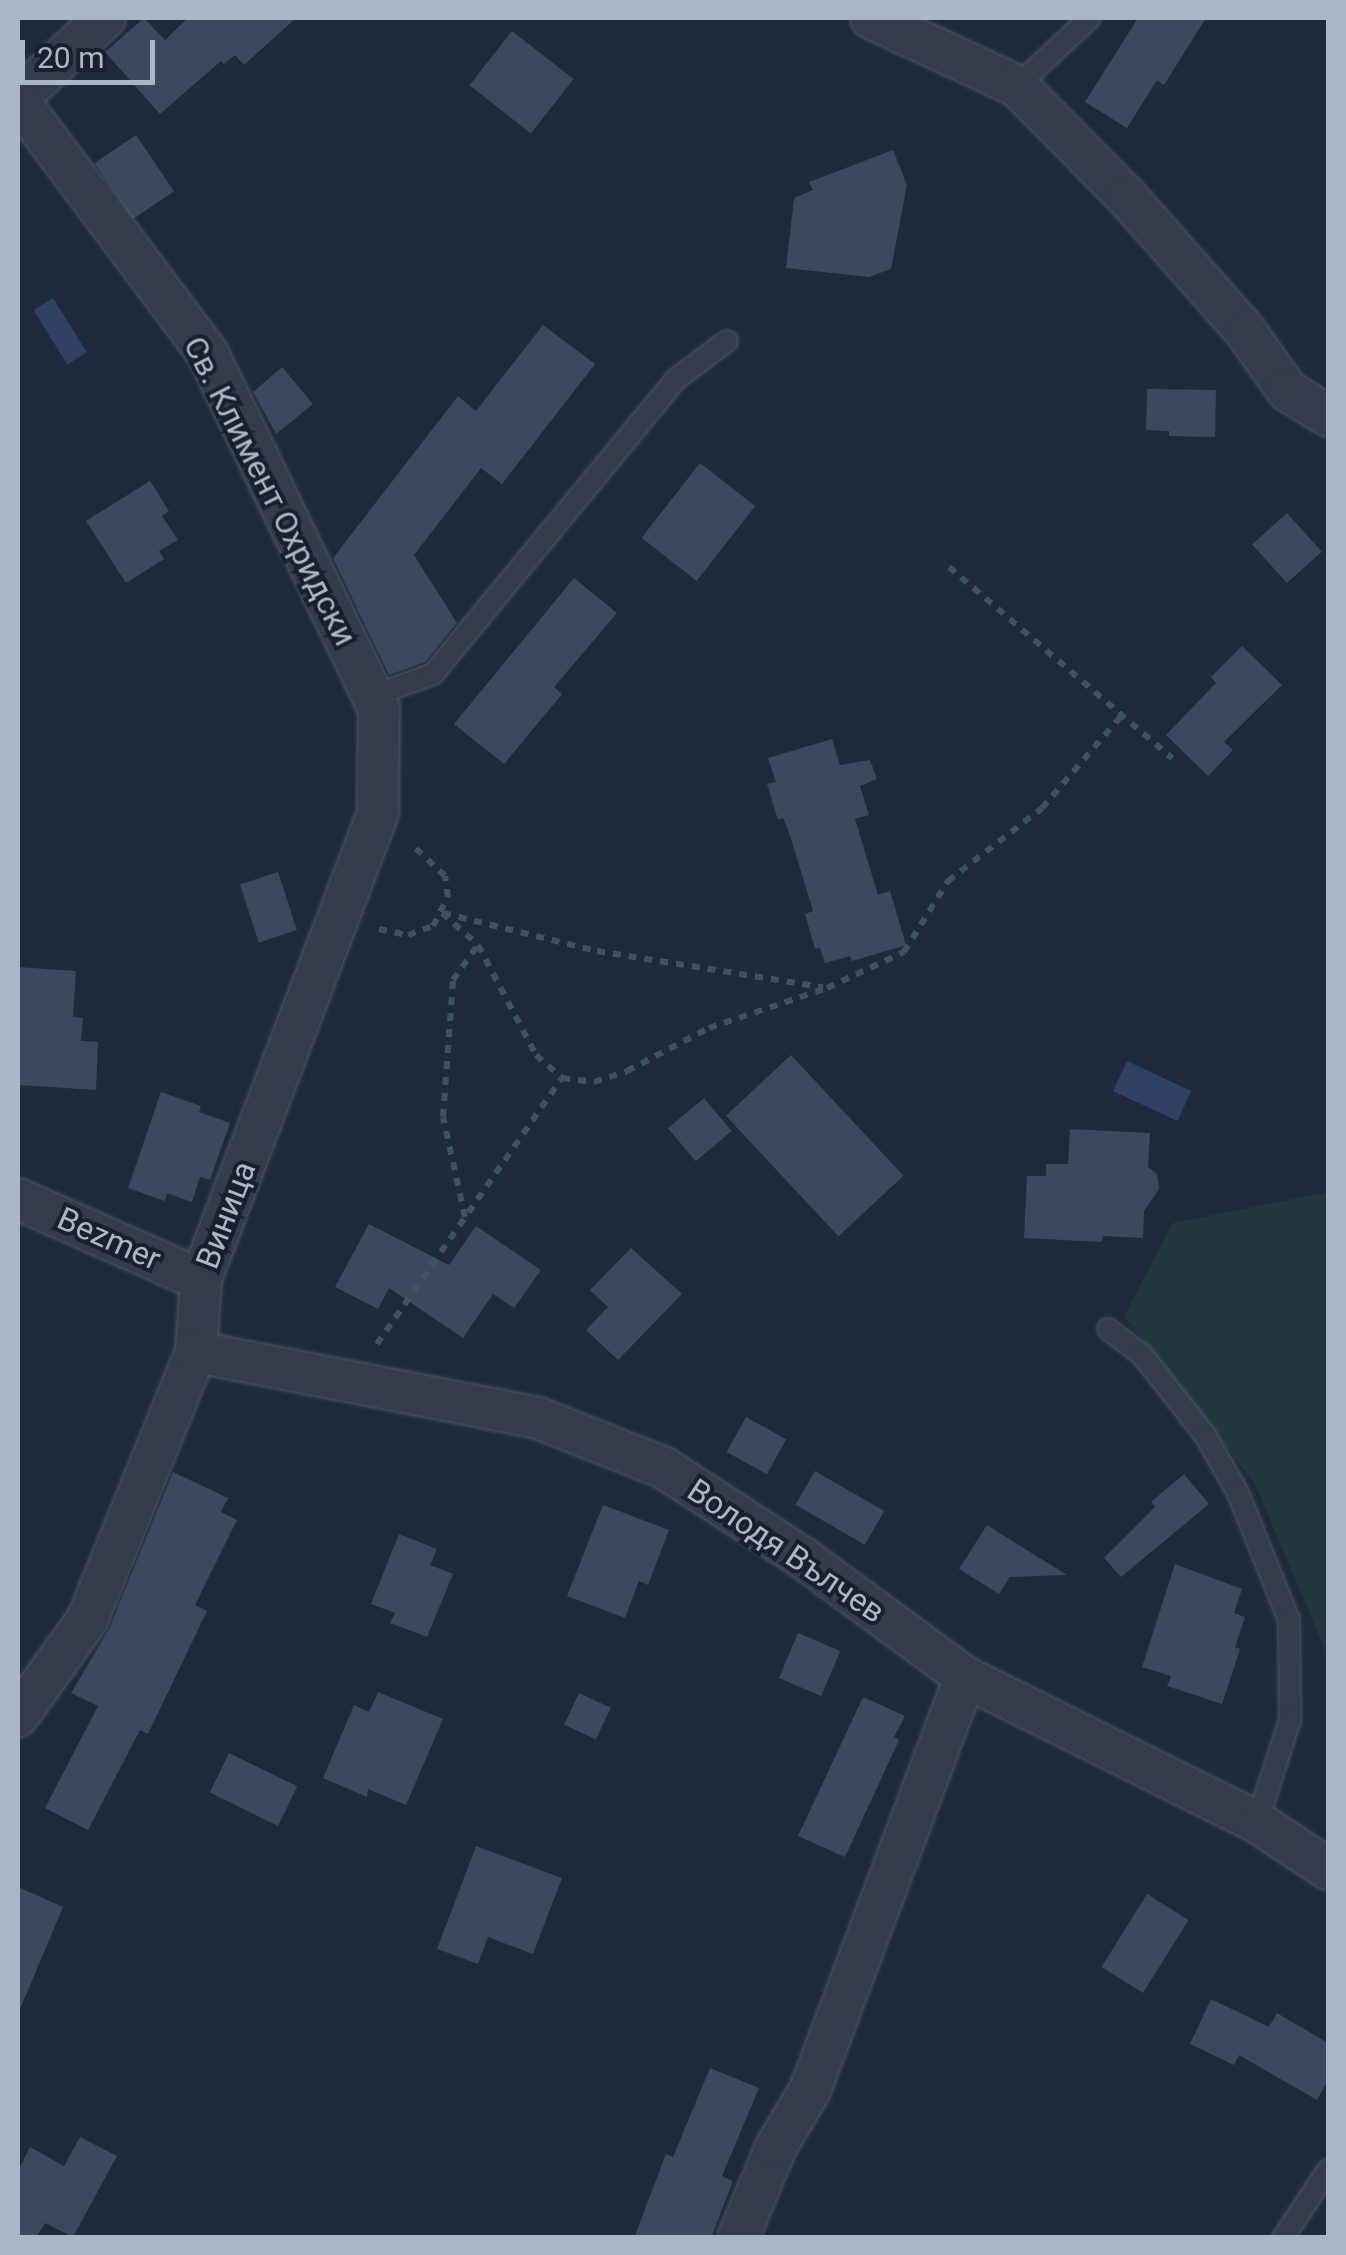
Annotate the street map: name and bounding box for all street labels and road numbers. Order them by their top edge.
street label: Св. Климент Охридски [175,330,365,652]
street label: Виница [188,1156,264,1274]
street label: Bezmer [52,1199,166,1279]
street label: Володя Вълчев [680,1471,892,1631]

